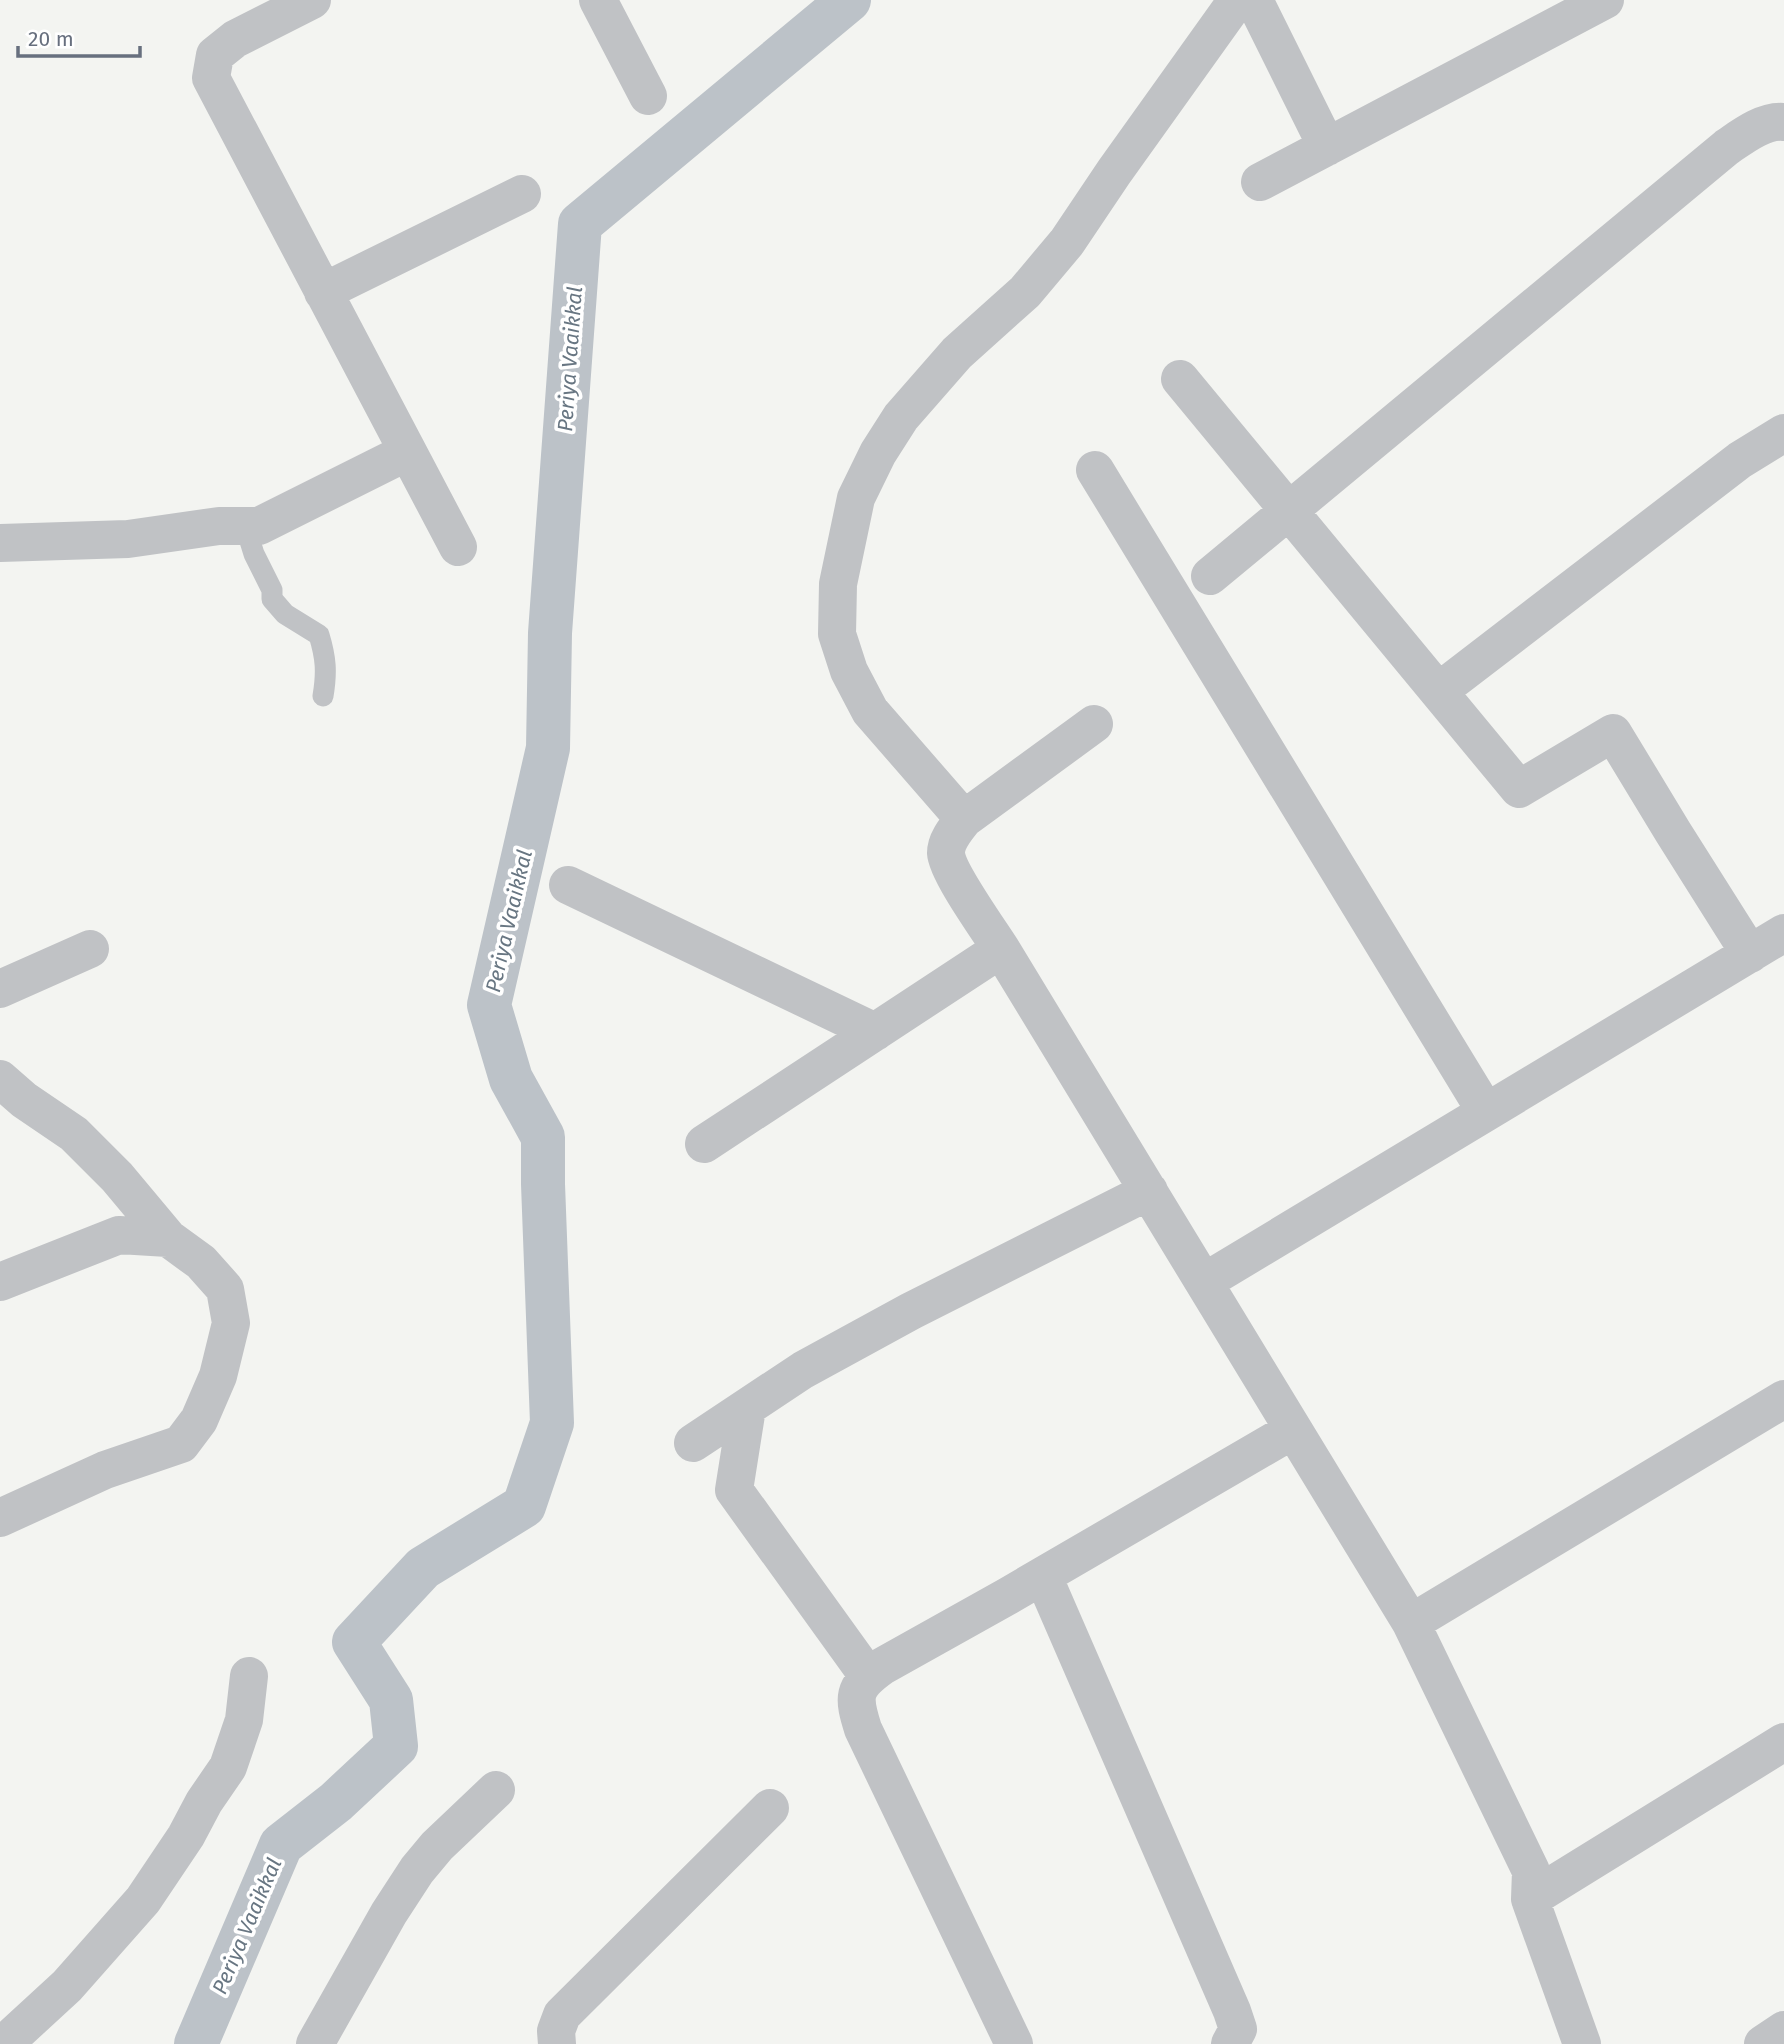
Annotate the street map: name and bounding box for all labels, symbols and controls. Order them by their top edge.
scale bar [18,14,140,58]
text: 20 m [28,26,74,52]
water label: Periya Vaaikkal [552,286,588,432]
water label: Periya Vaaikkal [480,847,538,995]
water label: Periya Vaaikkal [207,1854,287,1998]

